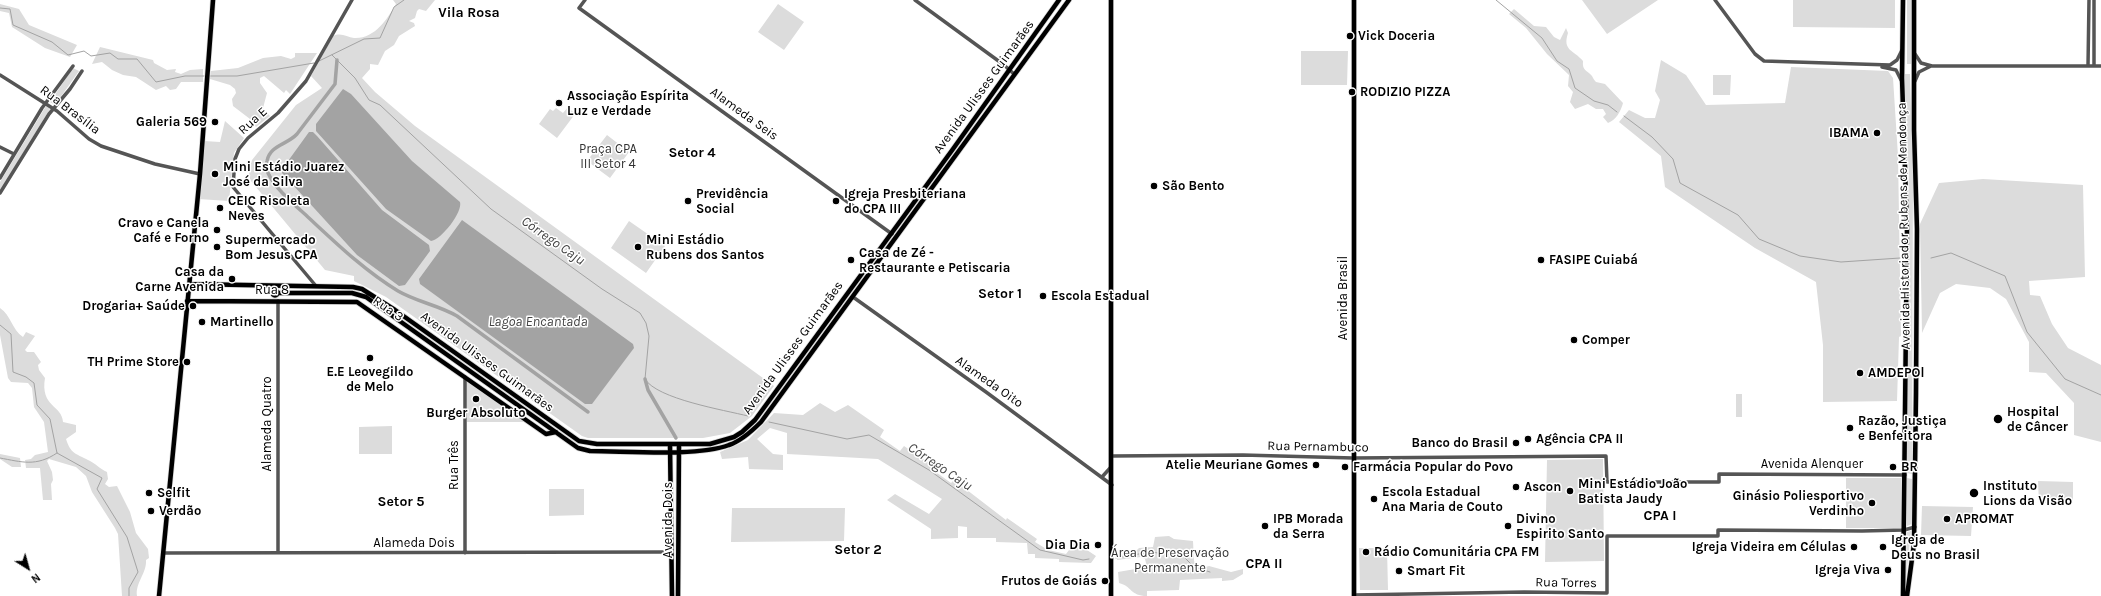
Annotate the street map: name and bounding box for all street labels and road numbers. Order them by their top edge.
street label: Avenida Ulisses Guimarães [930,17,1038,157]
street label: Rua Brasília [37,82,103,138]
street label: Alameda Seis [707,84,781,144]
street label: Avenida Historiador Rubens de Mendonça [1894,102,1914,350]
street label: Rua E [235,104,271,138]
street label: Avenida Brasil [1335,256,1351,340]
street label: Avenida Ulisses Guimarães [739,278,847,418]
street label: Rua 8 [255,282,289,298]
street label: Rua 3 [370,293,406,325]
street label: Avenida Ulisses Guimarães [417,308,557,416]
street label: Alameda Oito [952,353,1026,411]
street label: Alameda Quatro [259,376,275,472]
street label: Rua Pernambuco [1267,438,1369,456]
street label: Rua Três [446,440,462,490]
street label: Avenida Alenquer [1761,456,1863,472]
street label: Avenida Dois [660,482,676,558]
street label: Alameda Dois [373,535,455,551]
street label: Rua Torres [1535,575,1597,591]

